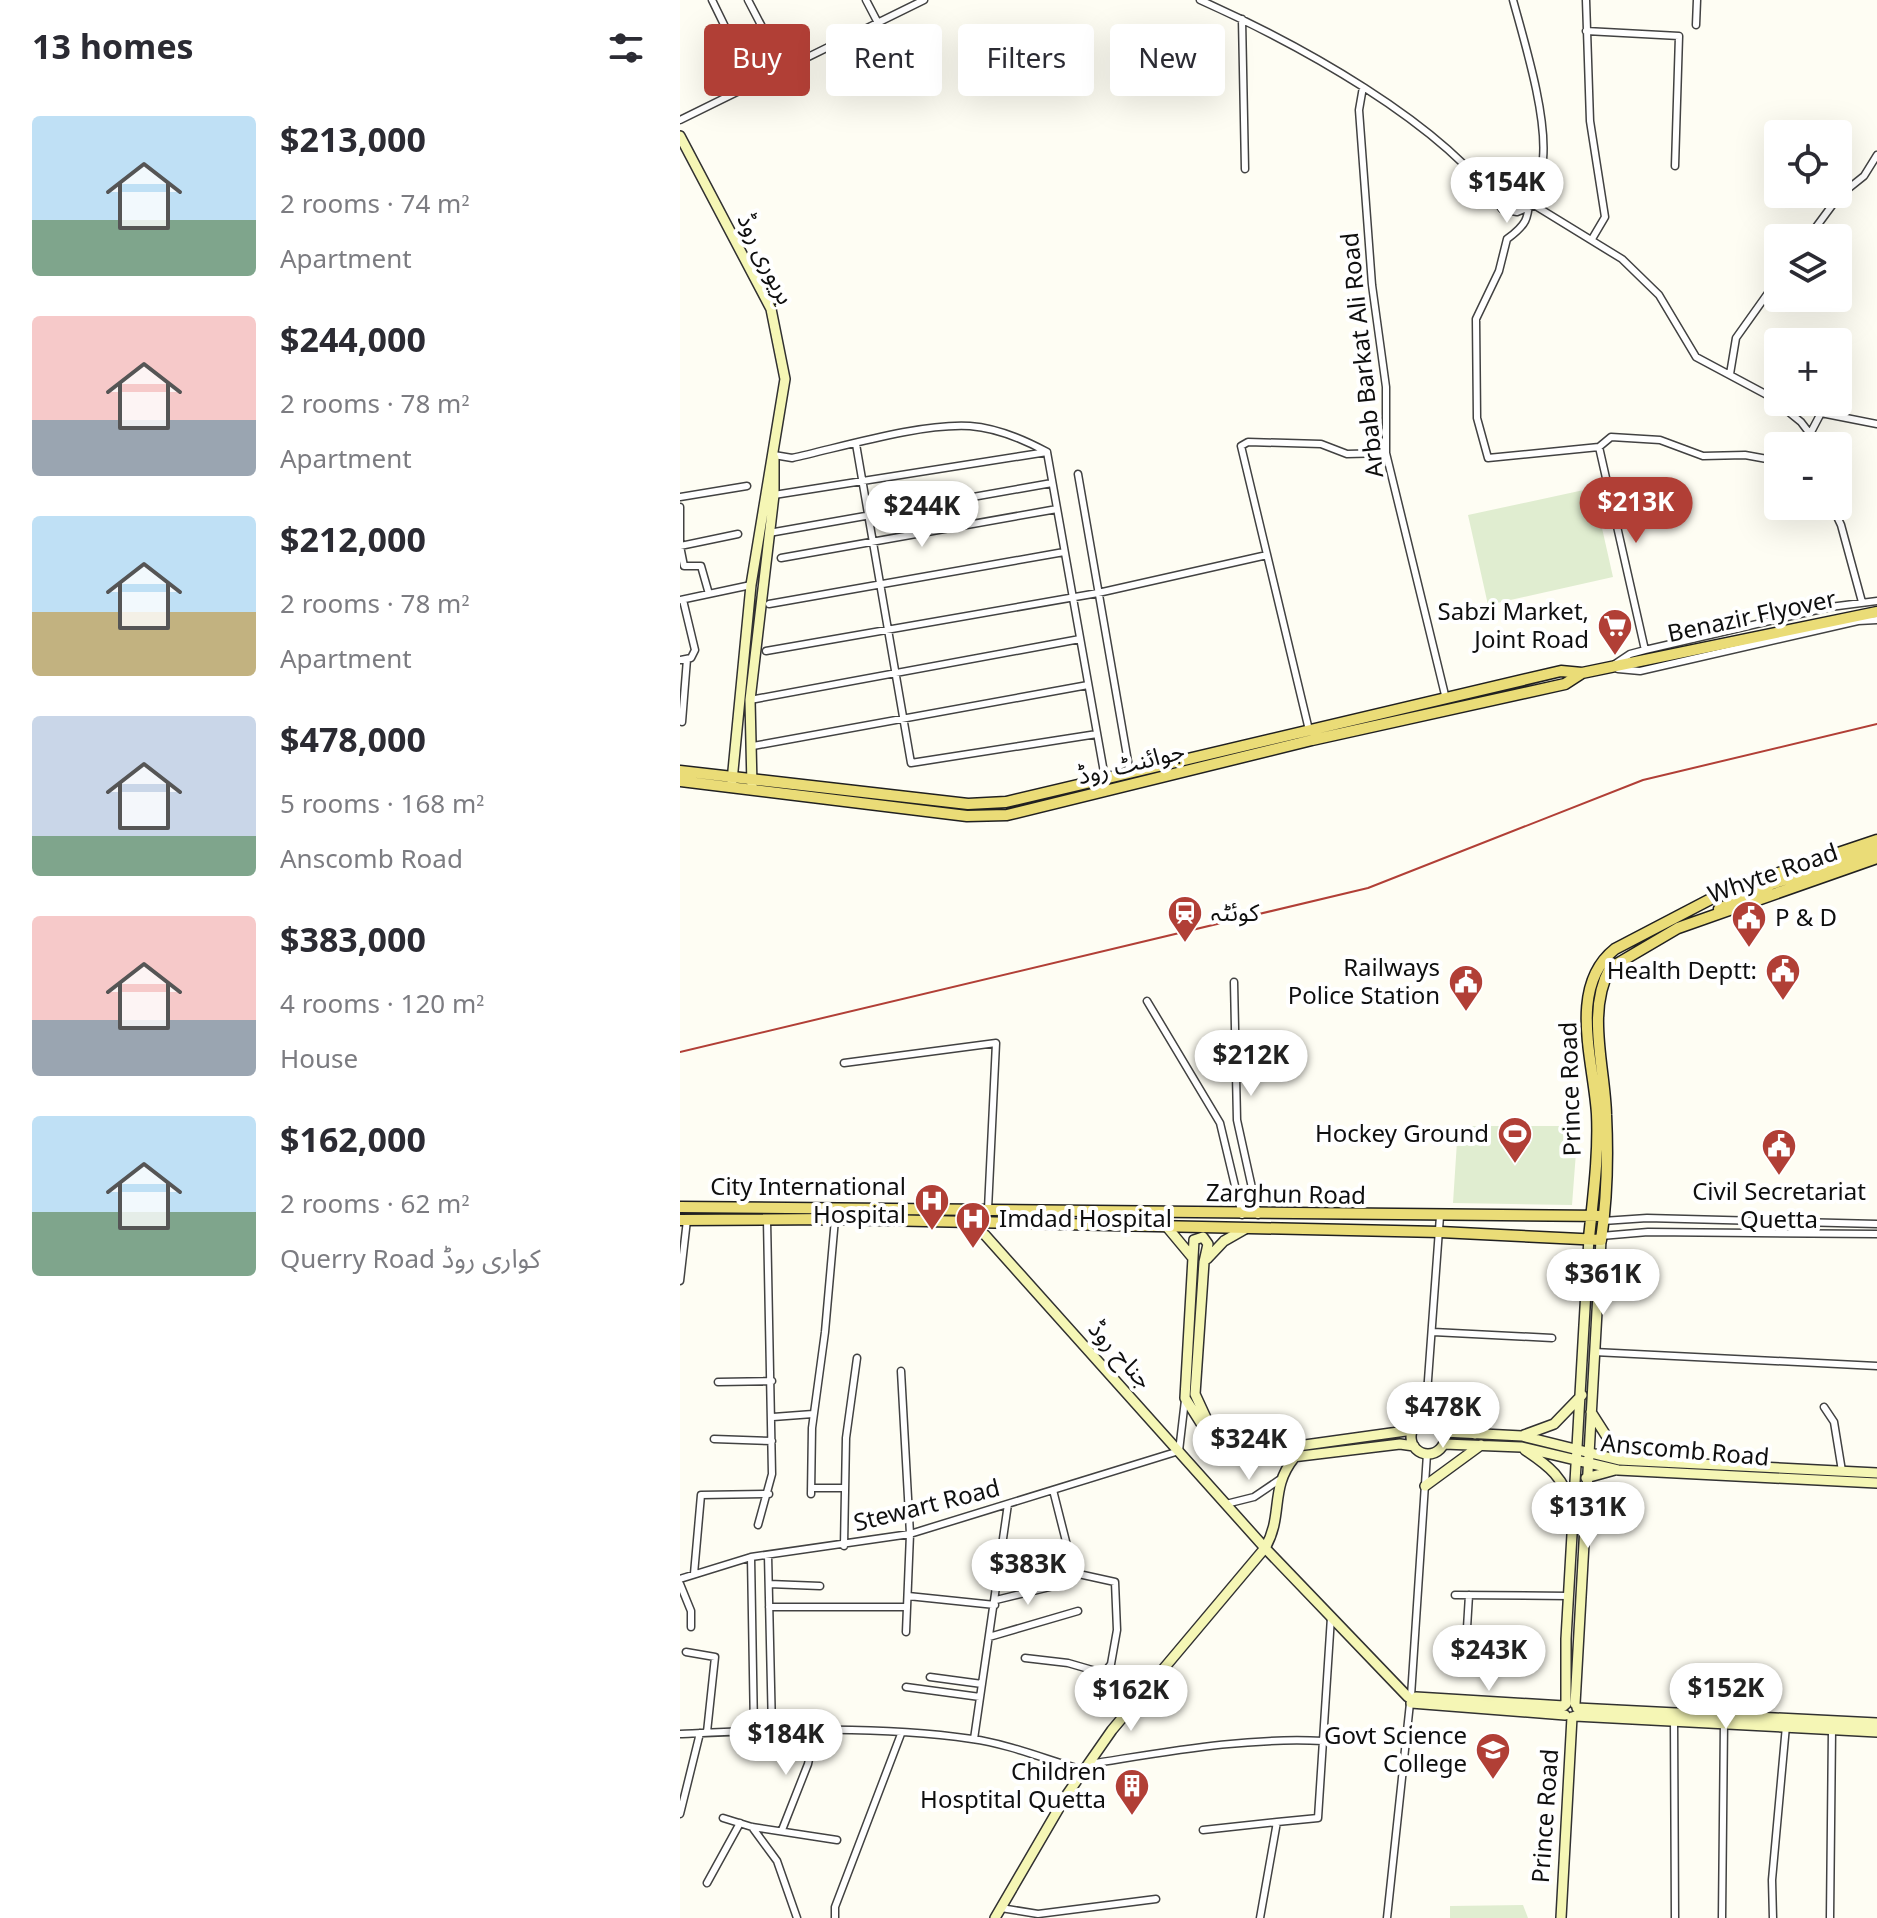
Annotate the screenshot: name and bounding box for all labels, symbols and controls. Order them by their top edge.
text: 13 homes [32,12,194,84]
chip: Buy [704,24,810,96]
chip: Rent [826,24,942,96]
chip: Filters [958,24,1094,96]
chip: New [1110,24,1225,96]
icon: filters [604,26,648,70]
text: $213,000 [280,105,426,177]
map controls [1764,120,1852,520]
button: locate [1764,120,1852,208]
icon: home [96,148,192,244]
text: $154K [1469,155,1545,210]
pin: $154K [1451,157,1563,225]
text: 2 rooms · 74 m² [280,177,469,232]
street label: بریوری روڈ [721,204,809,314]
button: layers [1764,224,1852,312]
street label: Arbab Barkat Ali Road [1325,230,1401,480]
text: Apartment [280,232,412,287]
text: $244,000 [280,305,426,377]
button: + [1764,328,1852,416]
icon: home [96,348,192,444]
text: 2 rooms · 78 m² [280,377,469,432]
text: Apartment [280,432,412,487]
button: − [1764,432,1852,520]
text: $213K [1598,475,1674,530]
pin: $213K [1580,477,1692,545]
text: $244K [884,479,960,534]
pin: $244K [866,481,978,549]
text: $212,000 [280,505,426,577]
icon: home [96,548,192,644]
street label: Benazir Flyover [1663,574,1841,660]
text: 2 rooms · 78 m² [280,577,469,632]
place label: Sabzi Market, Joint Road [1438,587,1589,666]
supermarket icon: Sabzi Market, Joint Road [1596,607,1634,657]
text: Apartment [280,632,412,687]
text: $478,000 [280,705,426,777]
street label: جوائنٹ روڈ [1072,726,1190,802]
icon: home [96,748,192,844]
text: 5 rooms · 168 m² [280,777,484,832]
street label: Whyte Road [1701,828,1845,920]
text: Anscomb Road [280,832,463,887]
place label: کوئٹہ [1211,888,1260,939]
place label: P & D [1775,893,1837,944]
station icon: کوئٹہ [1166,894,1204,944]
public building icon: P & D [1730,899,1768,949]
text: $383,000 [280,905,426,977]
place label: Railways Police Station [1288,943,1440,1022]
place label: Health Deptt: [1607,946,1757,997]
icon: home [96,948,192,1044]
public building icon: Health Deptt: [1764,952,1802,1002]
public building icon: Railways Police Station [1447,963,1485,1013]
text: 4 rooms · 120 m² [280,977,484,1032]
street label: Prince Road [1543,1021,1599,1157]
text: $212K [1213,1028,1289,1083]
pin: $212K [1195,1030,1307,1098]
text: House [280,1032,358,1087]
text: $162,000 [280,1105,426,1177]
place label: Hockey Ground [1315,1109,1489,1160]
sports icon: Hockey Ground [1496,1115,1534,1165]
public building icon: Civil Secretariat Quetta [1760,1127,1798,1177]
icon: home [96,1148,192,1244]
place label: City International Hospital [710,1162,906,1241]
place label: Civil Secretariat Quetta [1692,1167,1866,1246]
street label: Zarghun Road [1206,1168,1366,1222]
text: 2 rooms · 62 m² [280,1177,469,1232]
hospital icon: City International Hospital [913,1182,951,1232]
place label: Imdad Hospital [999,1194,1172,1245]
hospital icon: Imdad Hospital [954,1200,992,1250]
text: Querry Road کواری روڈ [280,1232,541,1287]
text: $361K [1565,1247,1641,1302]
pin: $361K [1547,1249,1659,1317]
street label: جناح روڈ [1074,1307,1166,1403]
text: $478K [1405,1380,1481,1435]
pin: $478K [1387,1382,1499,1450]
text: $324K [1211,1412,1287,1467]
pin: $324K [1193,1414,1305,1482]
street label: Anscomb Road [1599,1418,1771,1484]
street label: Stewart Road [848,1463,1006,1549]
text: $131K [1550,1480,1626,1535]
pin: $131K [1532,1482,1644,1550]
text: $383K [990,1537,1066,1592]
pin: $383K [972,1539,1084,1607]
text: $243K [1451,1623,1527,1678]
pin: $243K [1433,1625,1545,1693]
text: $152K [1688,1661,1764,1716]
text: $162K [1093,1663,1169,1718]
pin: $152K [1670,1663,1782,1731]
pin: $162K [1075,1665,1187,1733]
text: $184K [748,1707,824,1762]
pin: $184K [730,1709,842,1777]
place label: Govt Science College [1324,1711,1467,1790]
school or university icon: Govt Science College [1474,1731,1512,1781]
place label: Children Hosptital Quetta [920,1747,1106,1826]
street label: Prince Road [1516,1747,1576,1885]
building icon: Children Hosptital Quetta [1113,1767,1151,1817]

